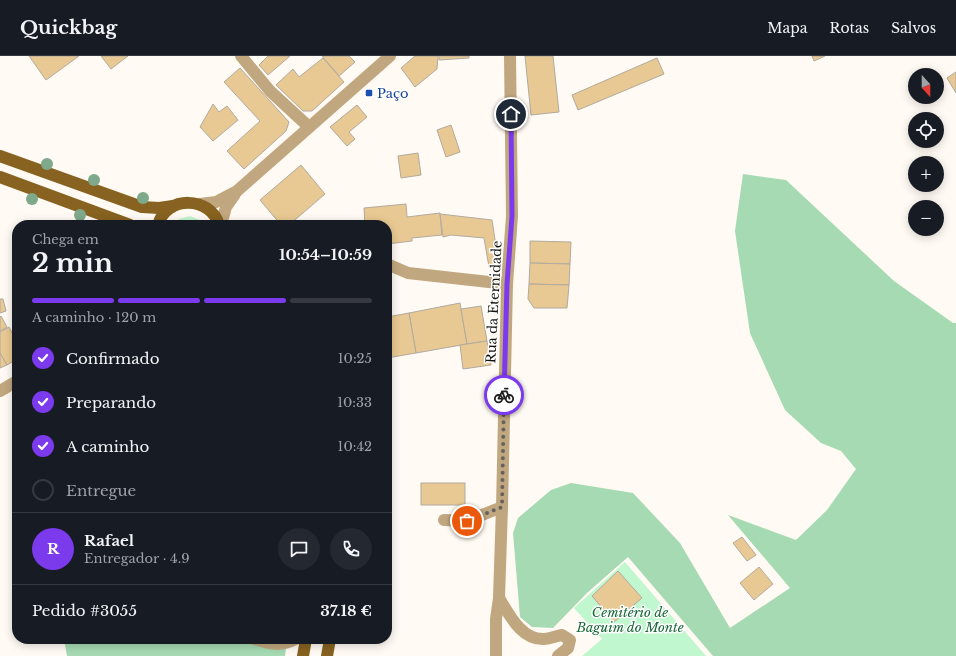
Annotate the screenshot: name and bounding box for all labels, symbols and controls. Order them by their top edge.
text: Quickbag [20,16,117,39]
text: Mapa [767,19,808,37]
text: Rotas [830,19,869,37]
text: Salvos [891,19,936,37]
north arrow [908,68,944,104]
map controls [908,68,944,236]
place label: Paço [377,85,408,102]
marker: Paço [364,88,374,98]
pin [494,97,528,131]
icon: home [500,103,522,125]
button: locate [908,112,944,148]
button: + [908,156,944,192]
button: − [908,200,944,236]
text: Chega em [32,231,99,248]
street label: Rua da Eternidade [482,240,506,364]
text: 10:54–10:59 [279,245,372,264]
text: 2 min [32,247,113,279]
text: A caminho · 120 m [32,309,156,326]
icon: check [32,347,54,369]
text: Confirmado [66,349,159,368]
text: 10:25 [338,350,372,367]
courier [484,375,524,415]
icon: bike [493,384,515,406]
icon: check [32,391,54,413]
text: Preparando [66,393,156,412]
text: 10:33 [337,394,372,411]
icon: check [32,435,54,457]
text: A caminho [66,437,149,456]
text: 10:42 [338,438,372,455]
text: Entregue [66,481,136,500]
pin [450,504,484,538]
icon: bag [456,510,478,532]
button: chat [278,528,320,570]
button: phone [330,528,372,570]
text: Rafael [84,531,134,550]
text: R [47,539,59,558]
text: Entregador · 4.9 [84,550,190,567]
text: Pedido #3055 [32,601,137,620]
text: 37.18 € [320,601,372,620]
park label: Cemitério de Baguim do Monte [575,604,684,636]

